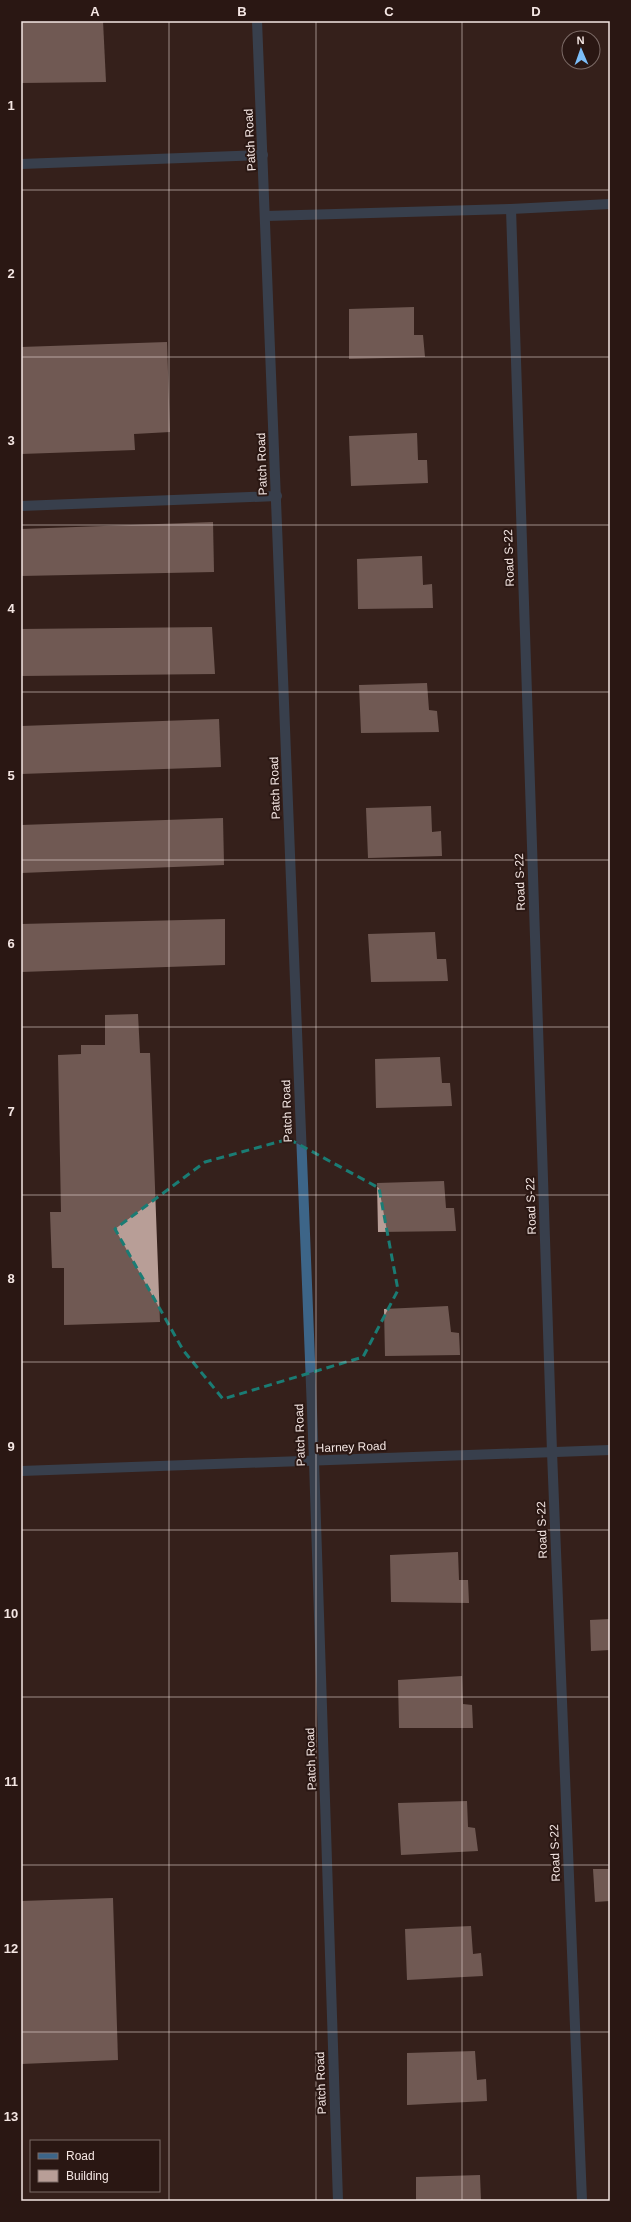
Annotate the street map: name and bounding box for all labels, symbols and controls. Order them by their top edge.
text: A [90,4,100,19]
text: B [237,4,247,19]
text: C [384,4,394,19]
text: D [531,4,541,19]
north arrow [561,30,601,70]
text: N [576,34,585,46]
text: 1 [7,98,15,113]
street label: Patch Road [241,108,259,172]
text: 2 [7,266,15,281]
street label: Patch Road [254,432,270,496]
text: 3 [7,433,15,448]
street label: Road S-22 [501,529,517,587]
text: 4 [7,601,15,616]
street label: Patch Road [267,756,283,820]
text: 5 [7,768,15,783]
street label: Road S-22 [512,853,528,911]
text: 6 [7,936,15,951]
street label: Patch Road [279,1079,295,1143]
text: 7 [7,1104,15,1119]
street label: Road S-22 [523,1177,539,1235]
text: 8 [7,1271,15,1286]
street label: Patch Road [292,1403,308,1467]
text: 9 [7,1439,15,1454]
street label: Harney Road [315,1439,387,1455]
street label: Road S-22 [534,1501,550,1559]
text: 10 [4,1606,18,1621]
street label: Patch Road [303,1727,319,1791]
text: 11 [4,1774,18,1789]
street label: Road S-22 [547,1824,563,1882]
text: 12 [4,1941,18,1956]
street label: Patch Road [313,2051,329,2115]
text: 13 [4,2109,18,2124]
legend [30,2140,160,2192]
text: Road [66,2149,95,2163]
text: Building [66,2169,109,2183]

